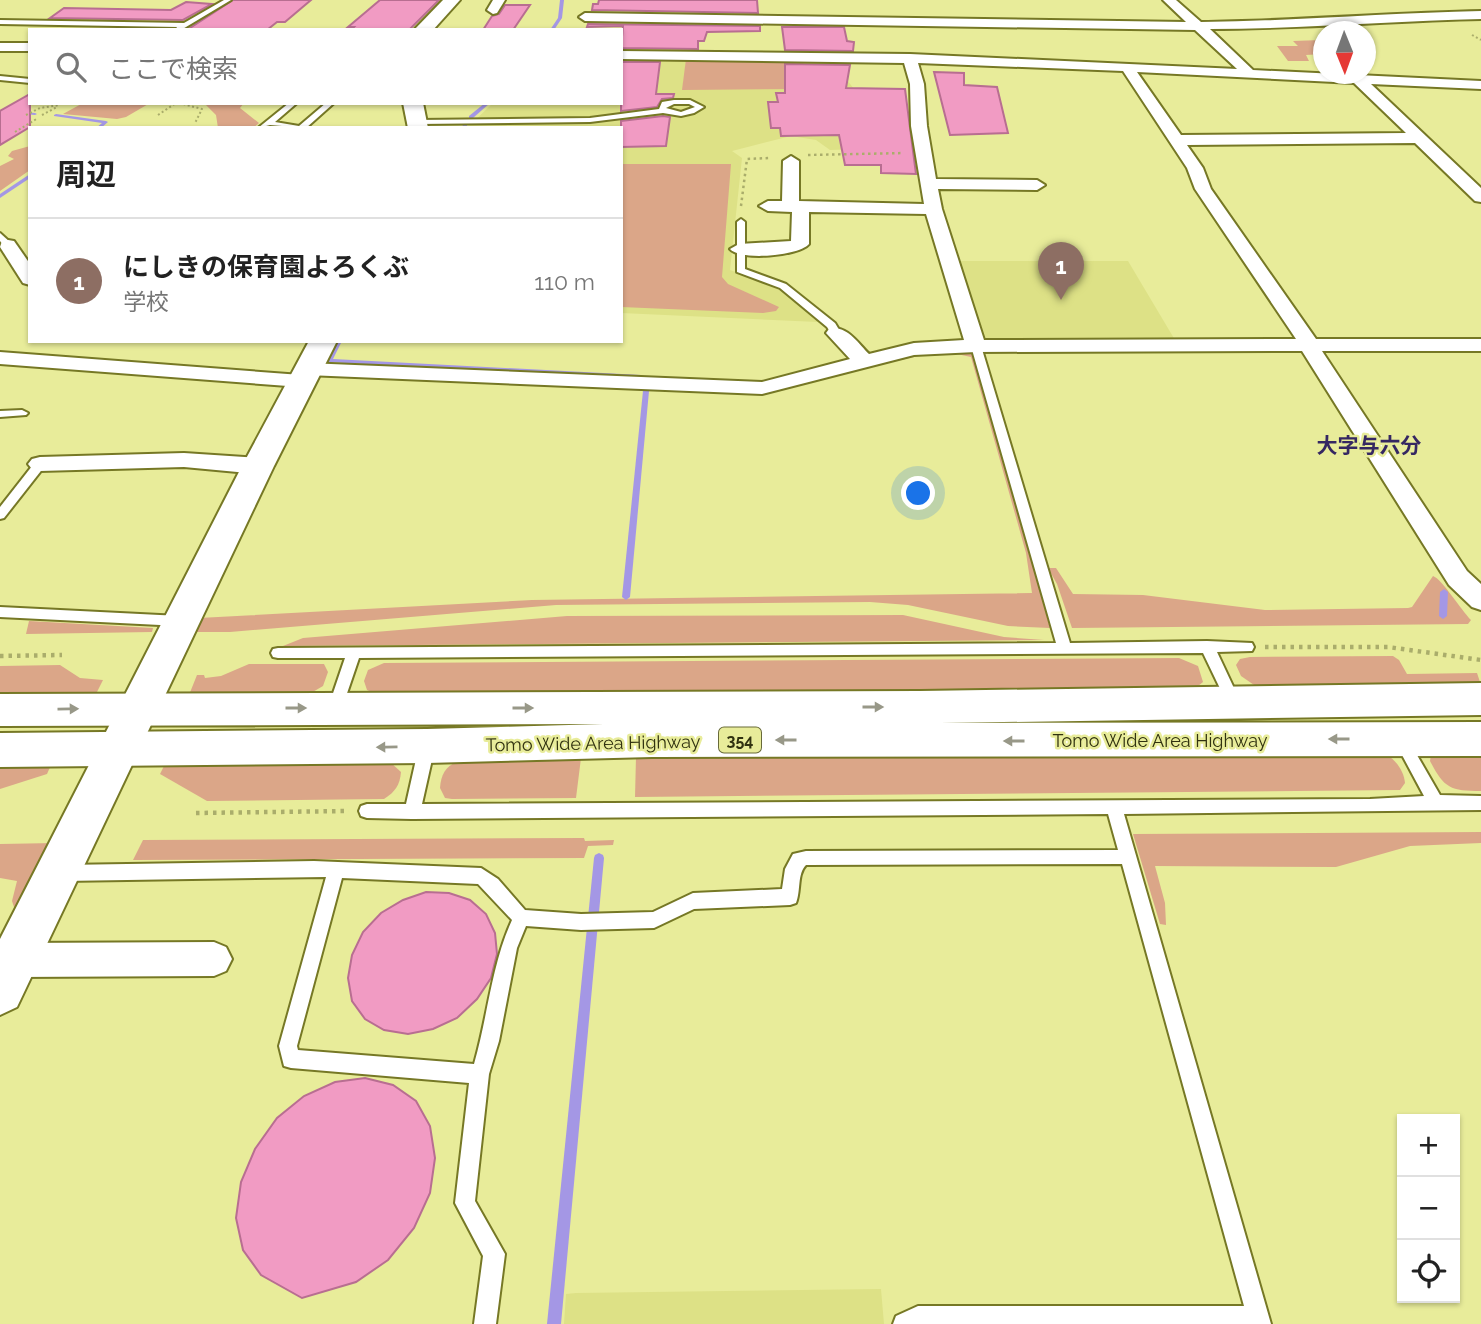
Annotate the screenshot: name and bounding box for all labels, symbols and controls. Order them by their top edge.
north arrow [1313,21,1376,84]
search box [28,28,623,105]
icon: search [52,48,90,86]
text: ここで検索 [108,54,238,84]
text: 周辺 [56,157,116,192]
pin: 1 [1038,242,1084,300]
text: にしきの保育園よろくぶ [123,252,409,282]
text: 1 [73,268,85,295]
text: 110 m [534,268,595,295]
text: 学校 [123,288,169,315]
district label: 大字与六分 [1317,433,1422,458]
your location [901,476,935,510]
one-way arrow [862,701,884,713]
one-way arrow [285,702,307,714]
one-way arrow [512,702,534,714]
one-way arrow [57,703,79,715]
road number: 354 [719,727,761,752]
street label: Tomo Wide Area Highway [1053,730,1268,751]
street label: Tomo Wide Area Highway [485,731,701,755]
one-way arrow [1328,733,1350,745]
one-way arrow [775,734,797,746]
one-way arrow [1003,735,1025,747]
one-way arrow [376,741,398,753]
map controls [1397,1114,1460,1303]
button: + [1397,1114,1460,1177]
button: − [1397,1177,1460,1240]
button: locate [1397,1240,1460,1303]

